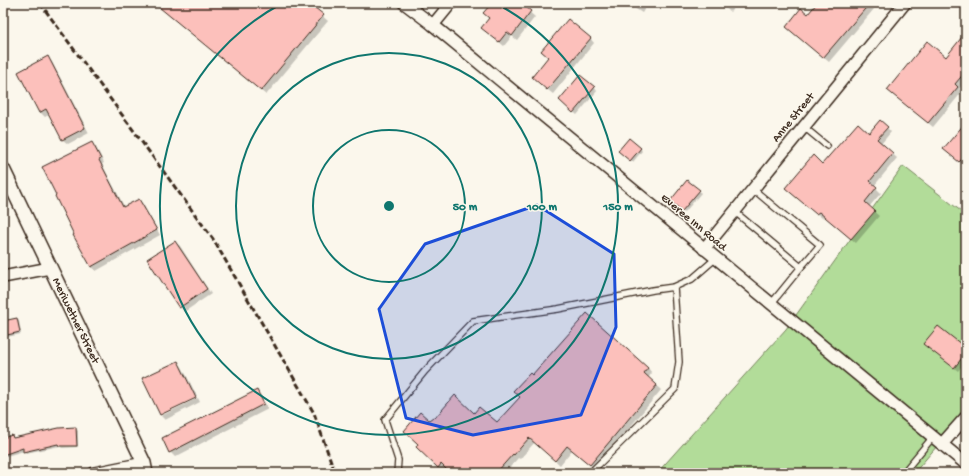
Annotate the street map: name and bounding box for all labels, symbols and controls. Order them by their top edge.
street label: Anne Street [770,90,819,146]
street label: Everee Inn Road [657,191,730,255]
centre of rings [382,199,396,213]
text: 50 m [453,201,478,215]
text: 100 m [526,201,557,215]
text: 150 m [602,201,633,215]
street label: Meriwether Street [48,276,102,367]

